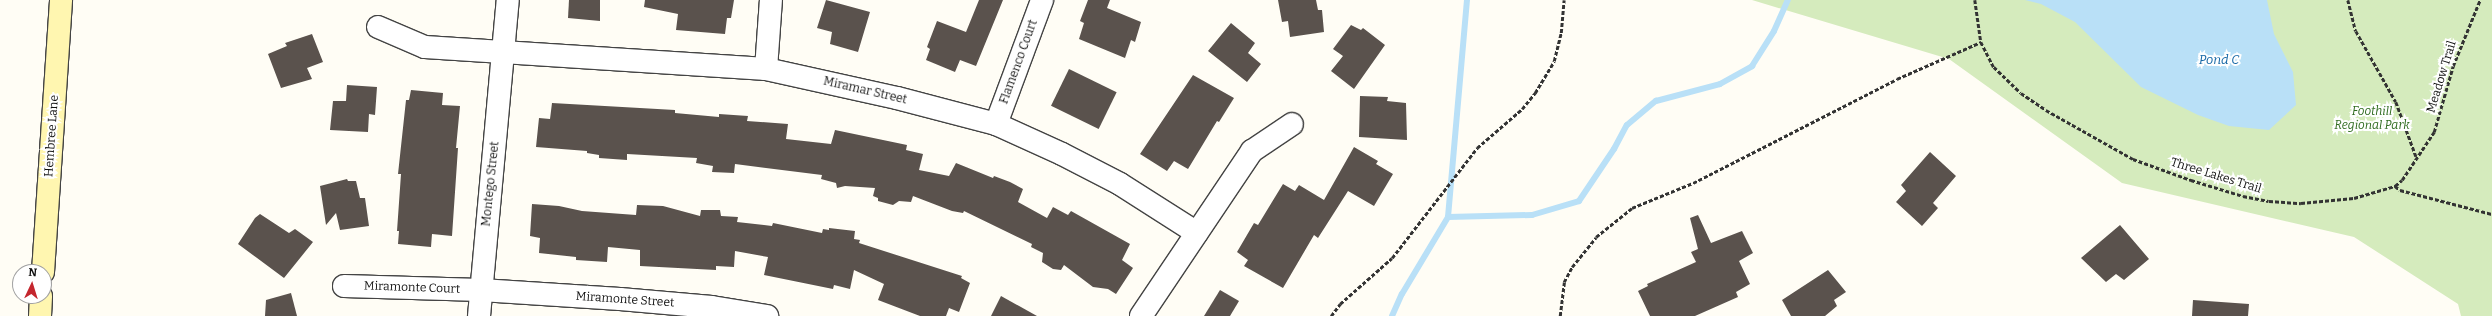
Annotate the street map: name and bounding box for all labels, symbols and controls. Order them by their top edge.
street label: Flamenco Court [997,18,1041,106]
street label: Meadow Trail [2424,39,2460,115]
water label: Pond C [2199,52,2239,68]
street label: Miramar Street [822,74,908,108]
street label: Hembree Lane [42,95,62,177]
park label: Foothill Regional Park [2334,105,2410,133]
street label: Montego Street [479,141,503,227]
street label: Three Lakes Trail [2169,155,2263,197]
north arrow [12,264,52,304]
text: N [28,266,37,279]
street label: Miramonte Court [364,279,460,297]
street label: Miramonte Street [575,289,675,311]

